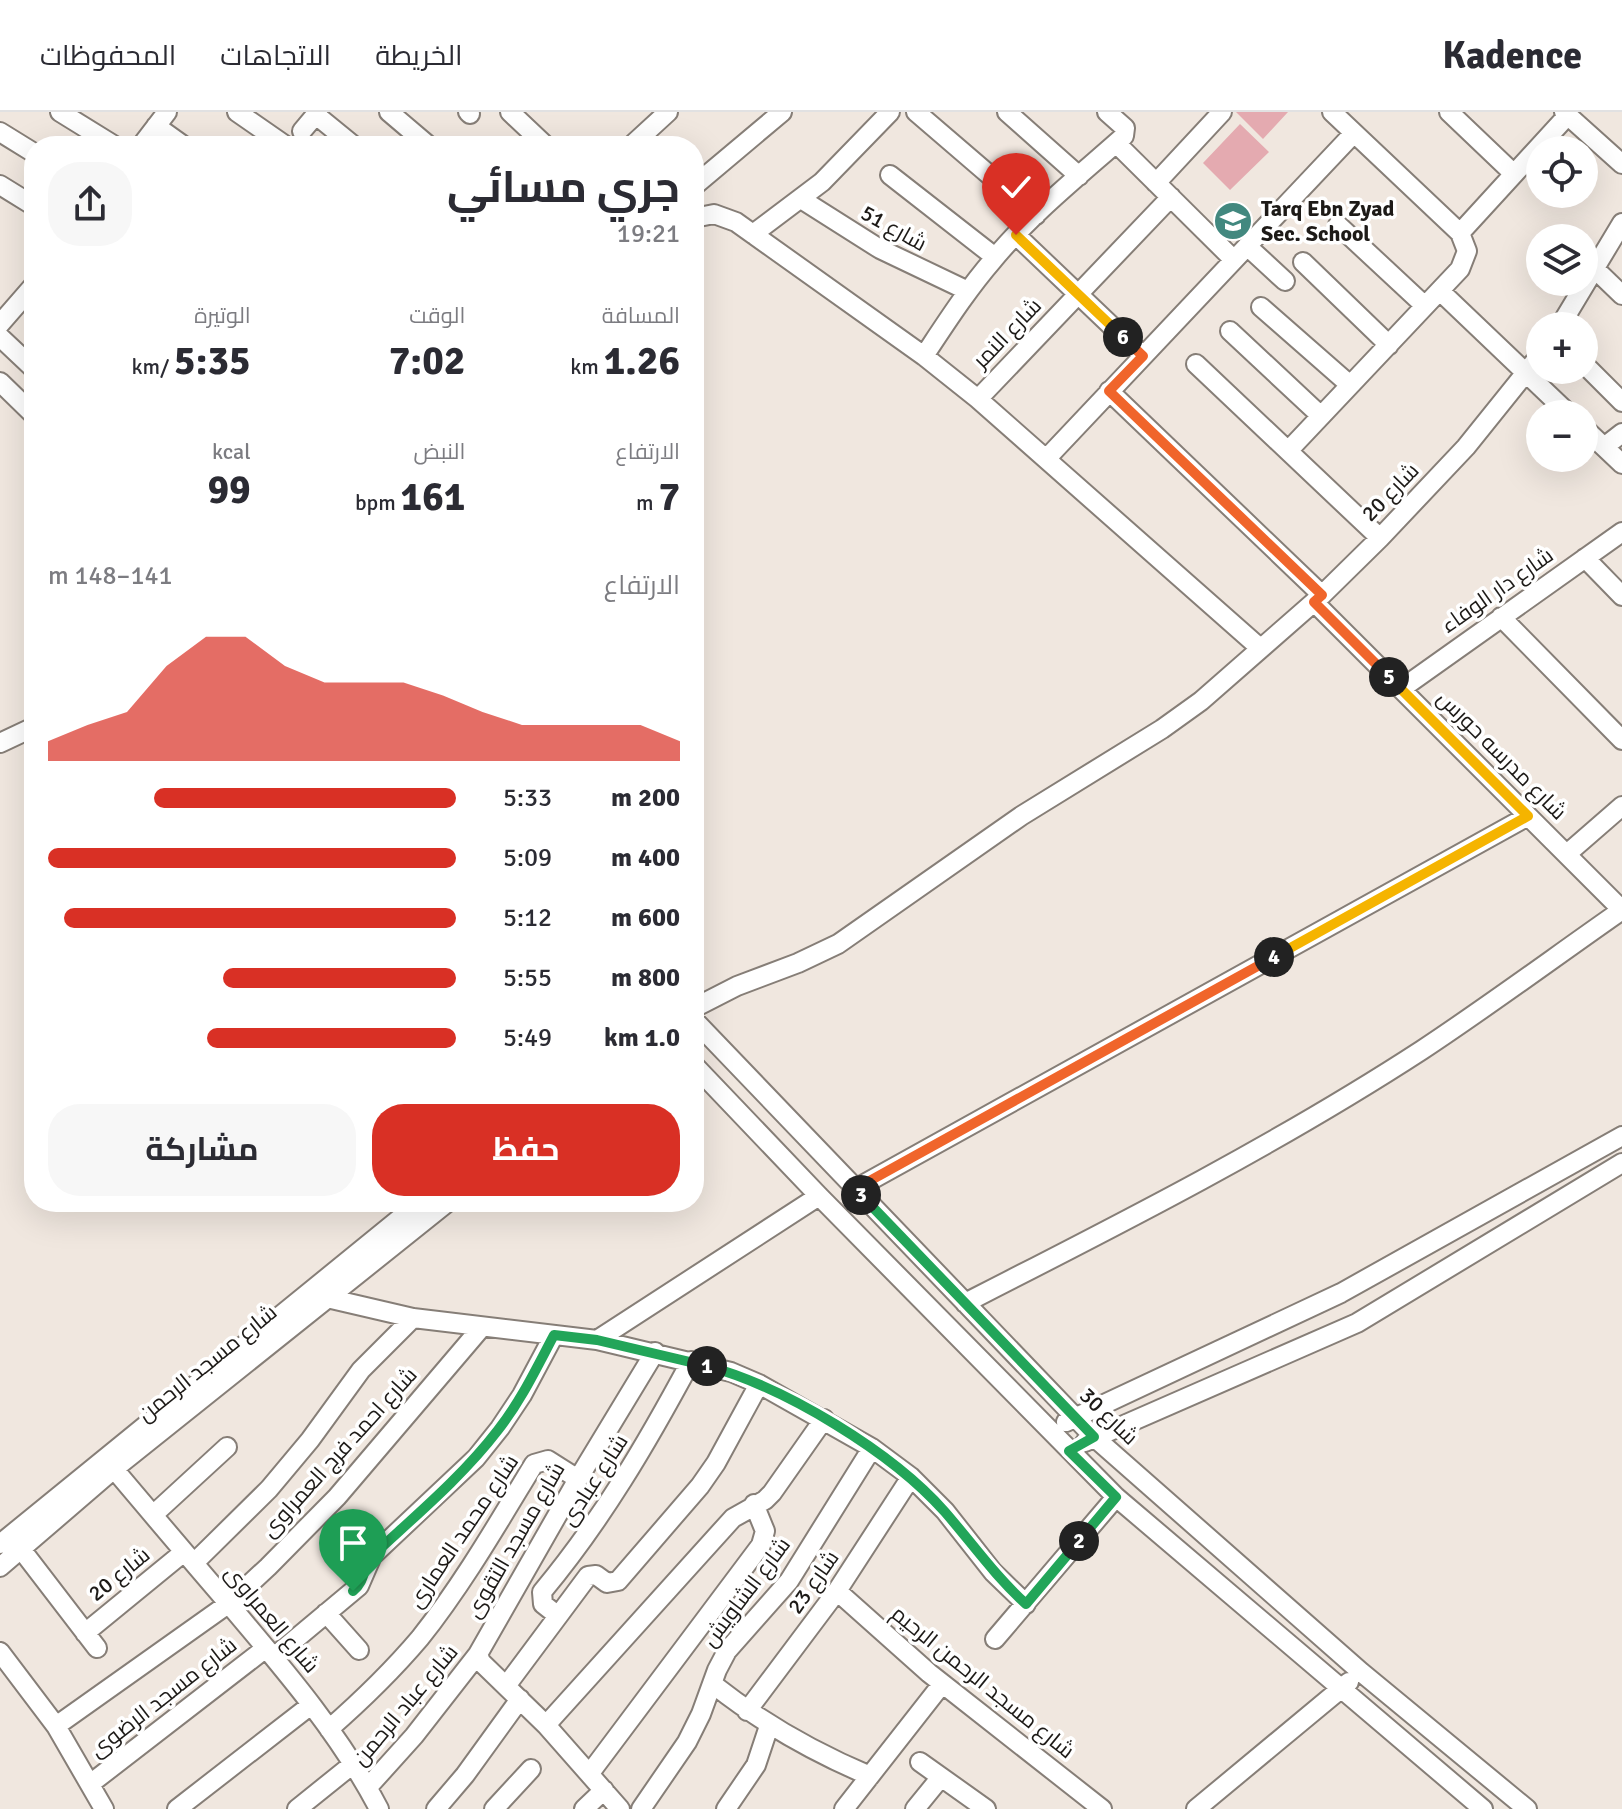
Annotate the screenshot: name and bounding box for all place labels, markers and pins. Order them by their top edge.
pin [982,153,1050,235]
place label: Tarq Ebn Zyad Sec. School [1261,195,1394,247]
school or university icon: Tarq Ebn Zyad Sec. School [1212,200,1254,242]
pin: 6 [1103,317,1143,357]
pin: 5 [1369,657,1409,697]
pin: 4 [1254,937,1294,977]
pin: 3 [841,1175,881,1215]
pin: 1 [687,1346,727,1386]
pin [319,1509,387,1591]
pin: 2 [1059,1521,1099,1561]

